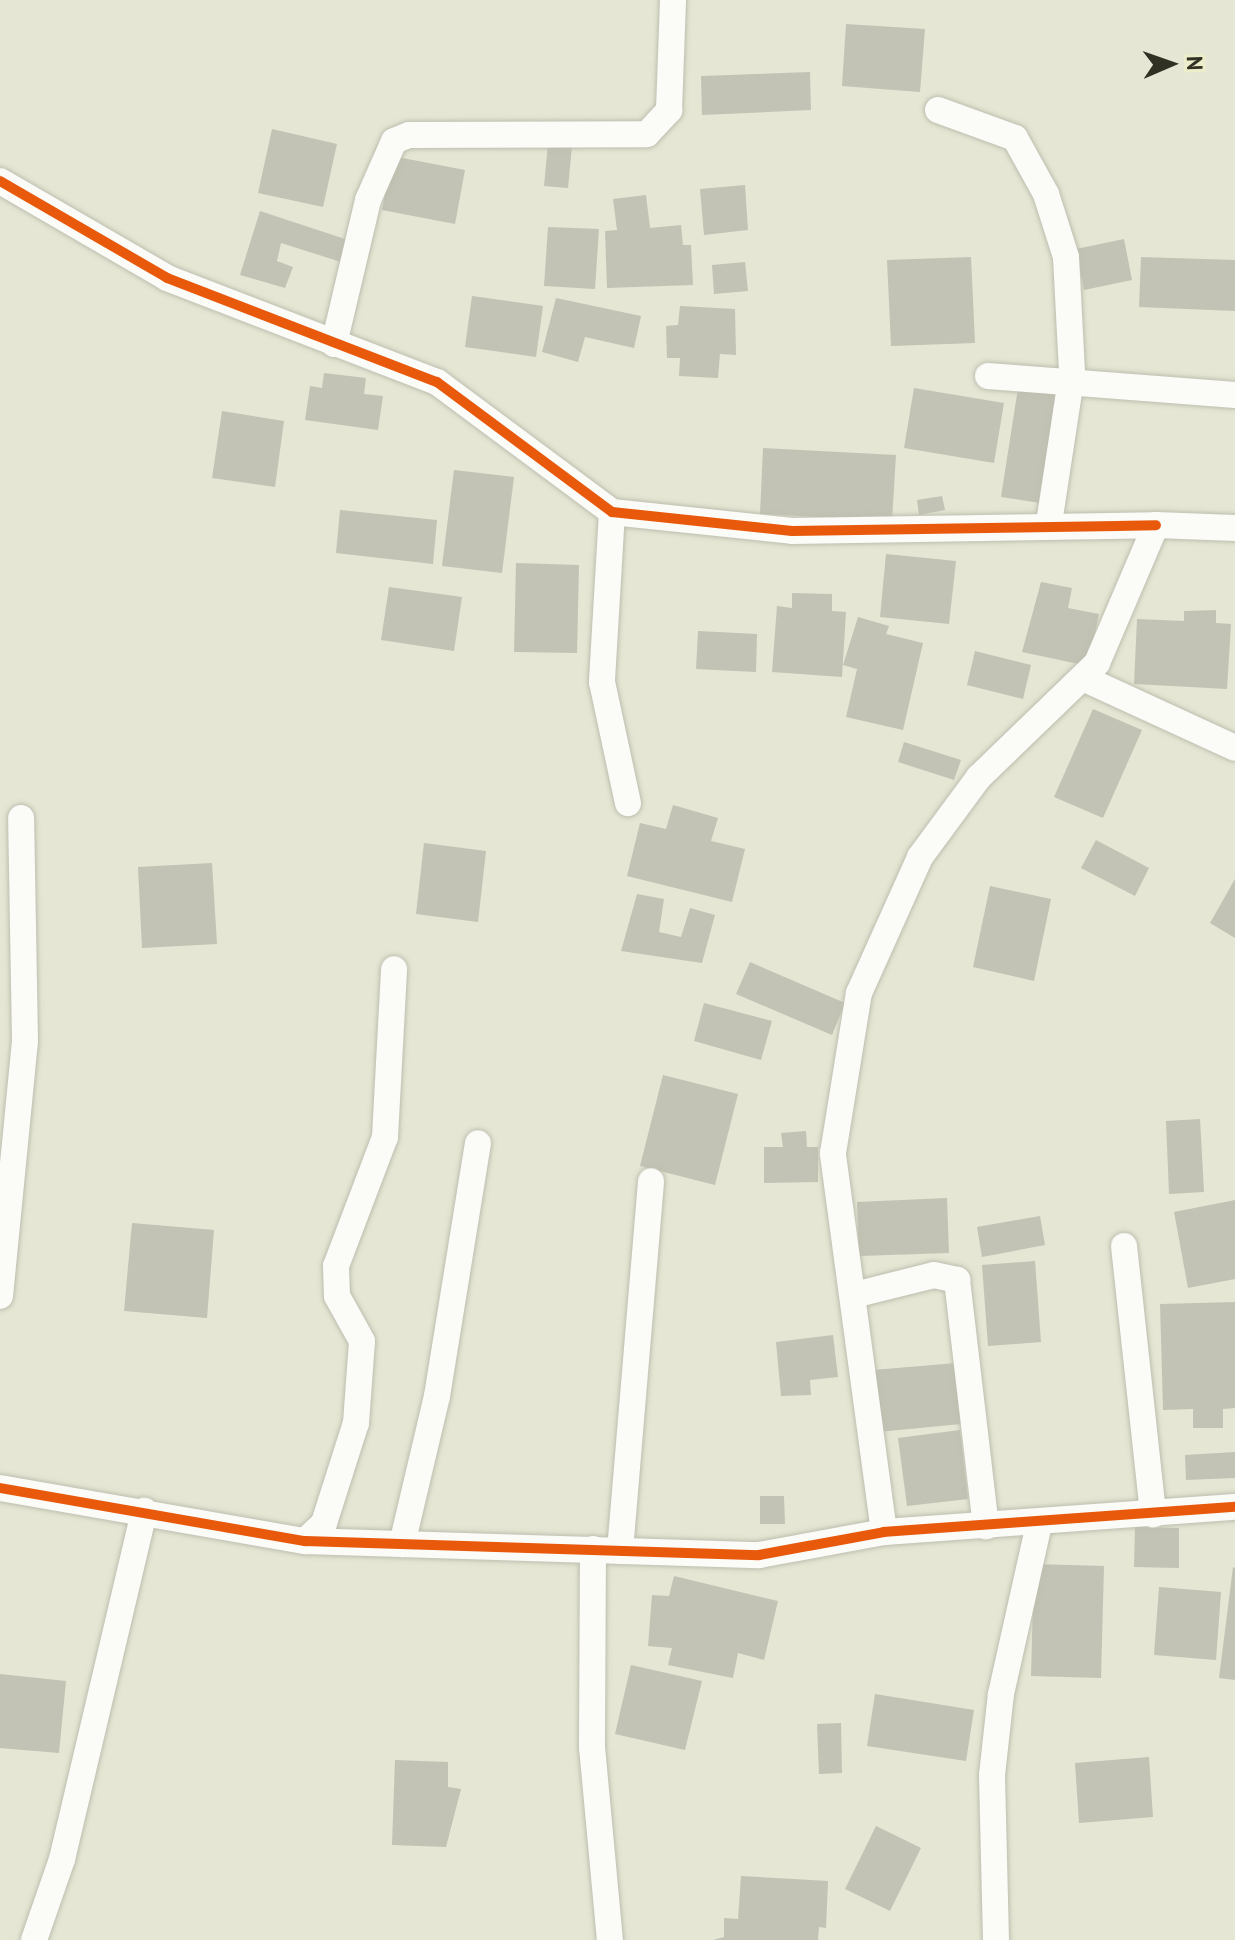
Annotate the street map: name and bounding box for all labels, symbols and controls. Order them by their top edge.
north arrow [1131,24,1211,104]
text: N [1181,55,1209,71]

